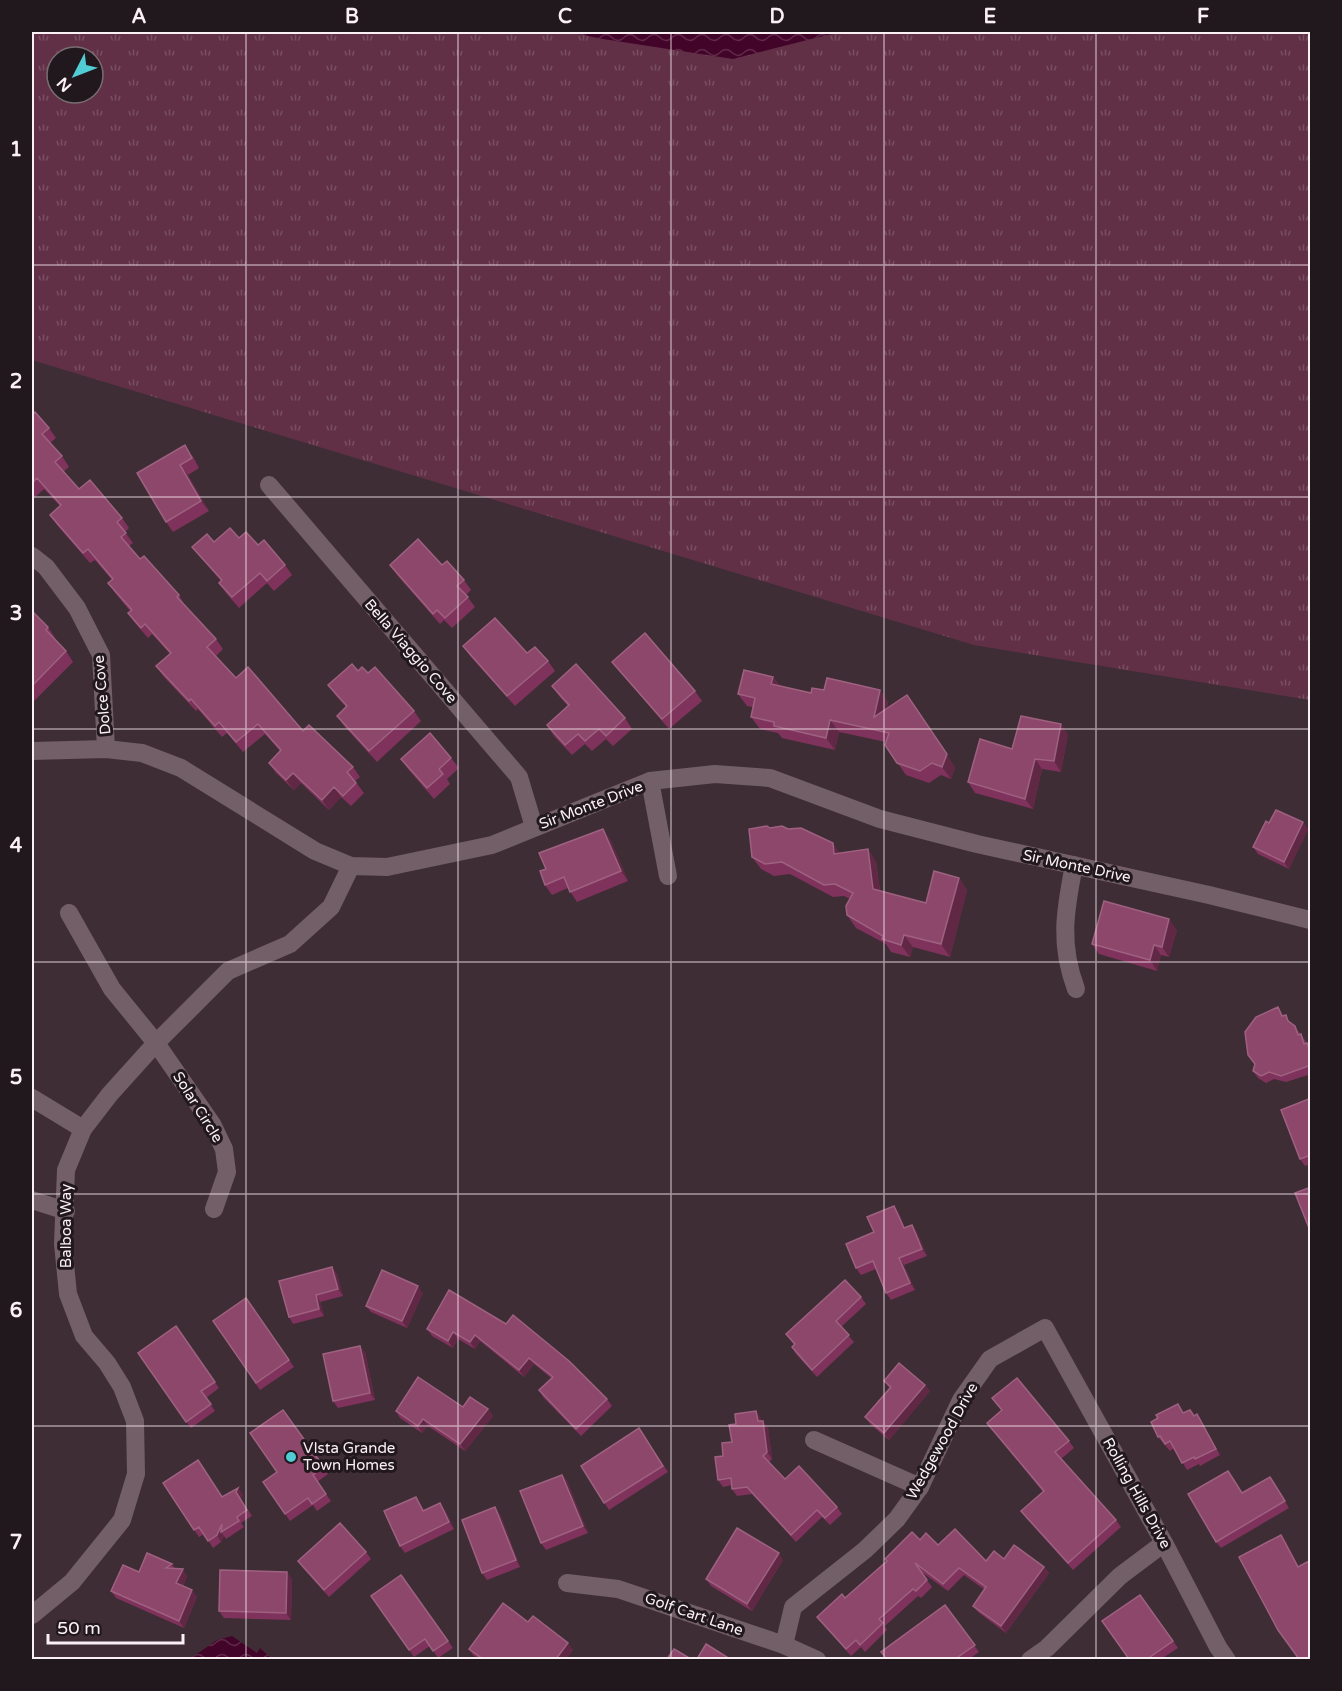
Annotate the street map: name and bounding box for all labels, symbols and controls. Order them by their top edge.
text: A [132,5,147,29]
text: B [345,5,359,29]
text: C [558,5,572,29]
text: D [769,5,785,29]
text: E [984,5,997,29]
text: F [1197,5,1209,29]
north arrow [45,45,105,105]
text: N [53,73,76,96]
text: 1 [10,138,22,162]
text: 2 [10,370,22,394]
street label: Bella Viaggio Cove [361,595,461,707]
text: 3 [10,602,22,626]
street label: Dolce Cove [90,655,114,735]
street label: Sir Monte Drive [537,777,645,833]
text: 4 [10,834,23,858]
street label: Sir Monte Drive [1021,846,1133,886]
text: 5 [10,1066,22,1090]
street label: Solar Circle [169,1068,227,1146]
street label: Balboa Way [57,1184,75,1268]
text: 6 [10,1299,22,1323]
street label: Wedgewood Drive [902,1379,982,1503]
street label: Rolling Hills Drive [1099,1434,1175,1552]
place label: VIsta Grande Town Homes [303,1439,395,1474]
marker: VIsta Grande Town Homes [284,1450,298,1464]
text: 7 [10,1531,22,1555]
street label: Golf Cart Lane [642,1589,746,1639]
scale bar [48,1607,183,1645]
text: 50 m [57,1617,101,1639]

